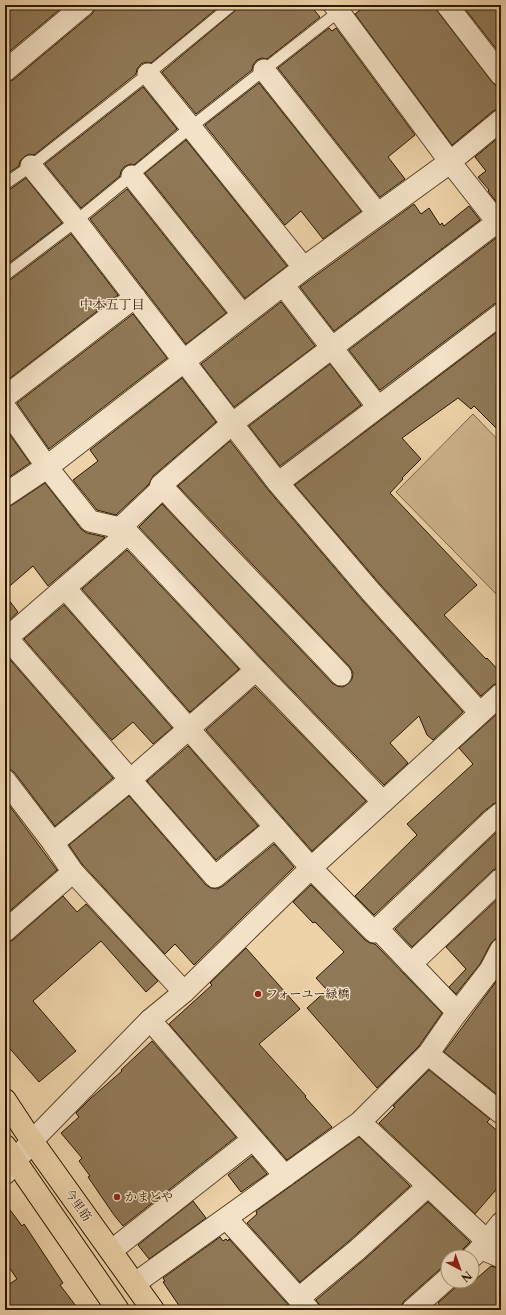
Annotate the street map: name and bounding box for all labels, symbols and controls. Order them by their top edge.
district label: 中本五丁目 [79,296,145,312]
place label: フォーユー緑橋 [266,986,349,1001]
marker: フォーユー緑橋 [253,989,263,999]
street label: 今里筋 [62,1186,95,1224]
place label: かまどや [125,1189,173,1204]
marker: かまどや [112,1192,122,1202]
north arrow [440,1249,480,1289]
text: N [458,1268,475,1285]

